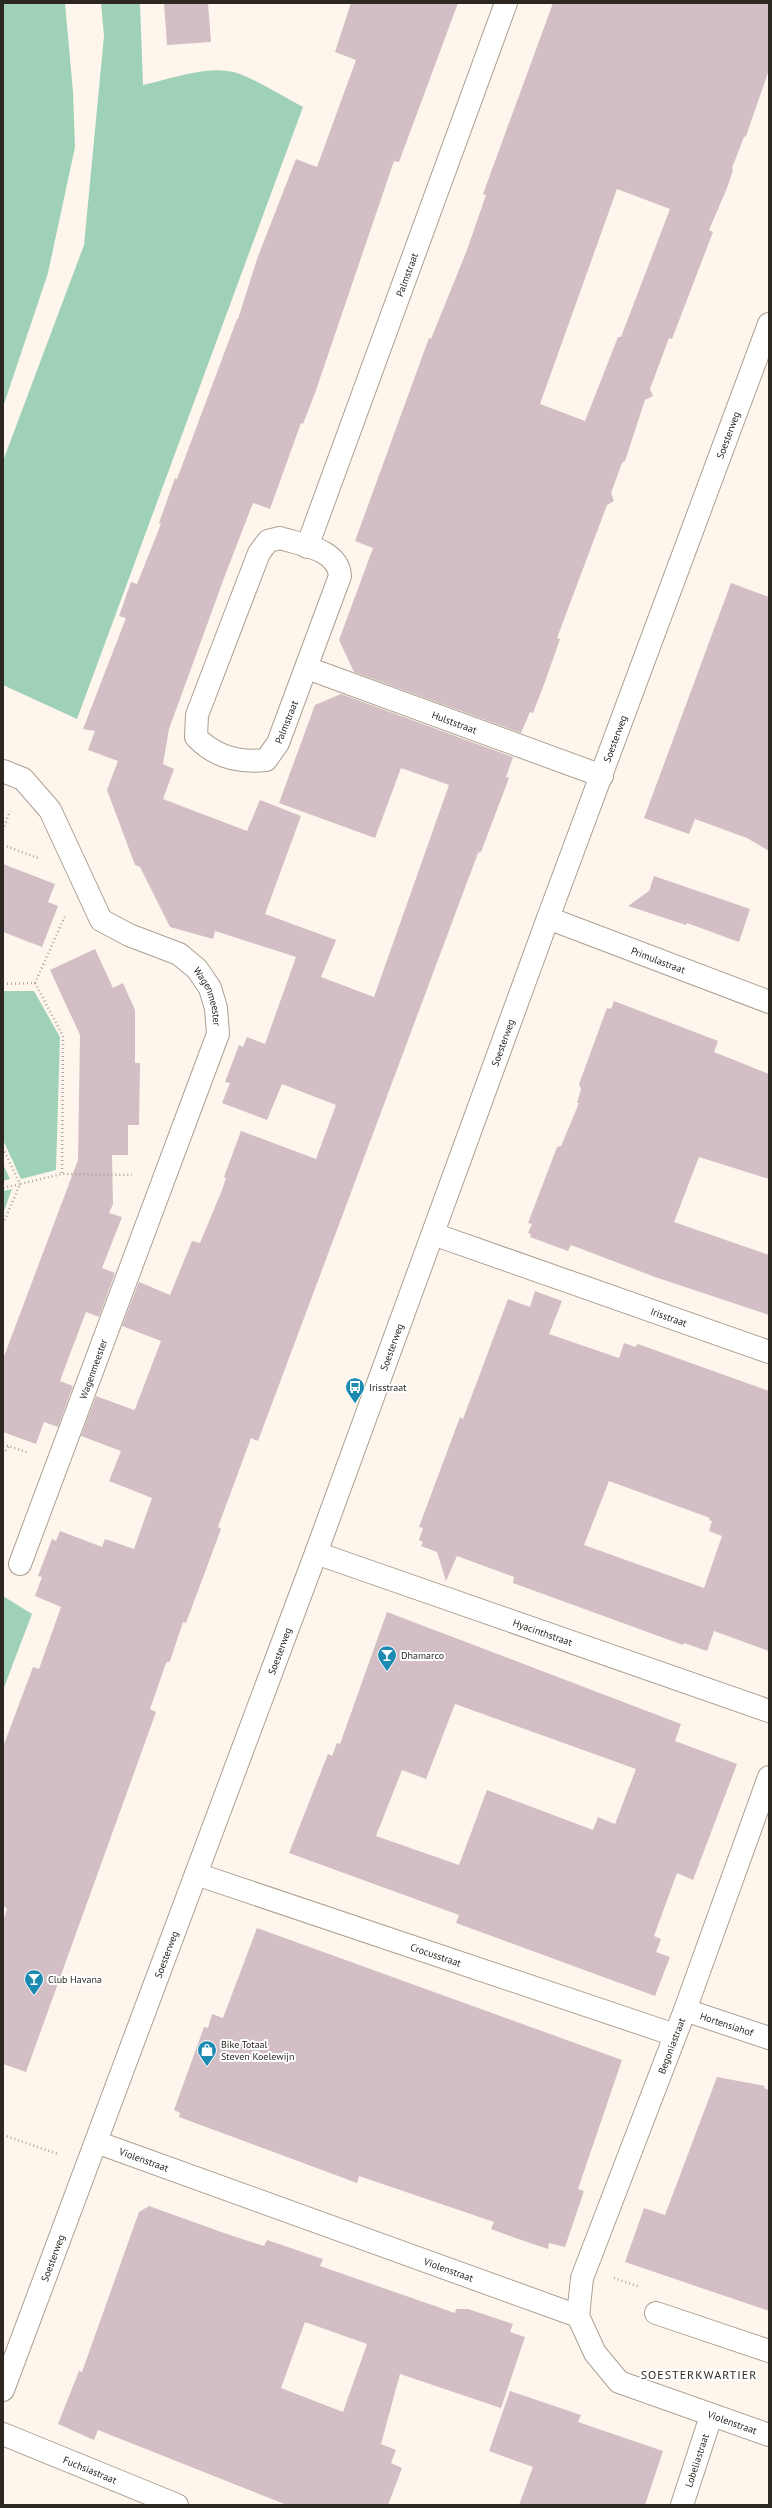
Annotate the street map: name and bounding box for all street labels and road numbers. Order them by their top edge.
street label: Palmstraat [393,251,421,298]
street label: Soesterweg [713,410,743,461]
street label: Palmstraat [272,698,301,746]
street label: Hulststraat [430,708,479,737]
street label: Soesterweg [600,713,630,764]
street label: Primulastraat [629,944,688,977]
street label: Wagenmeester [191,965,223,1027]
street label: Soesterweg [488,1017,518,1068]
street label: Irisstraat [649,1305,689,1330]
street label: Soesterweg [377,1322,406,1373]
street label: Wagenmeester [77,1337,111,1401]
street label: Hyacinthstraat [511,1616,575,1649]
street label: Soesterweg [265,1626,295,1677]
street label: Soesterweg [152,1929,181,1980]
street label: Crocusstraat [409,1941,463,1970]
street label: Hortensiahof [698,2009,756,2040]
street label: Begoniastraat [655,2015,689,2076]
street label: Violenstraat [116,2145,171,2175]
street label: Soesterweg [38,2233,68,2284]
street label: Violenstraat [421,2255,476,2285]
street label: Violenstraat [705,2407,759,2437]
street label: Lobeliastraat [682,2432,712,2489]
street label: Fuchsiastraat [61,2453,119,2487]

